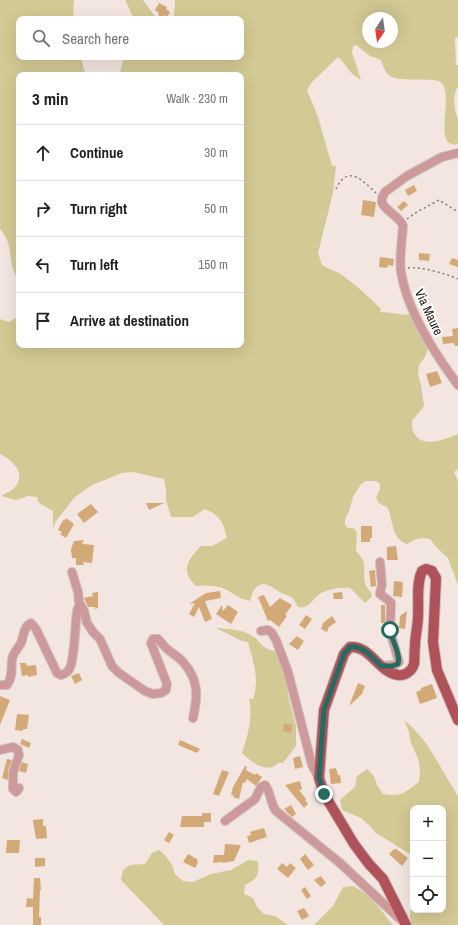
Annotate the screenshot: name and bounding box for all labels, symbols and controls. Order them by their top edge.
north arrow [362,12,398,48]
search box [16,16,244,60]
icon: search [30,27,52,49]
text: Search here [62,28,129,49]
text: 3 min [32,87,68,110]
text: Walk · 230 m [166,90,228,107]
icon: ahead [32,142,54,164]
text: Continue [70,142,123,163]
text: 30 m [204,144,228,161]
icon: right [32,198,54,220]
text: Turn right [70,198,127,219]
text: 50 m [204,200,228,217]
icon: left [32,254,54,276]
text: Turn left [70,254,118,275]
text: 150 m [198,256,228,273]
street label: Via Maure [411,286,447,338]
icon: arrive [32,310,54,332]
text: Arrive at destination [70,310,189,331]
route start [381,621,399,639]
route end [315,785,333,803]
map controls [410,805,446,913]
button: + [410,805,446,841]
button: − [410,841,446,877]
button: locate [410,877,446,913]

